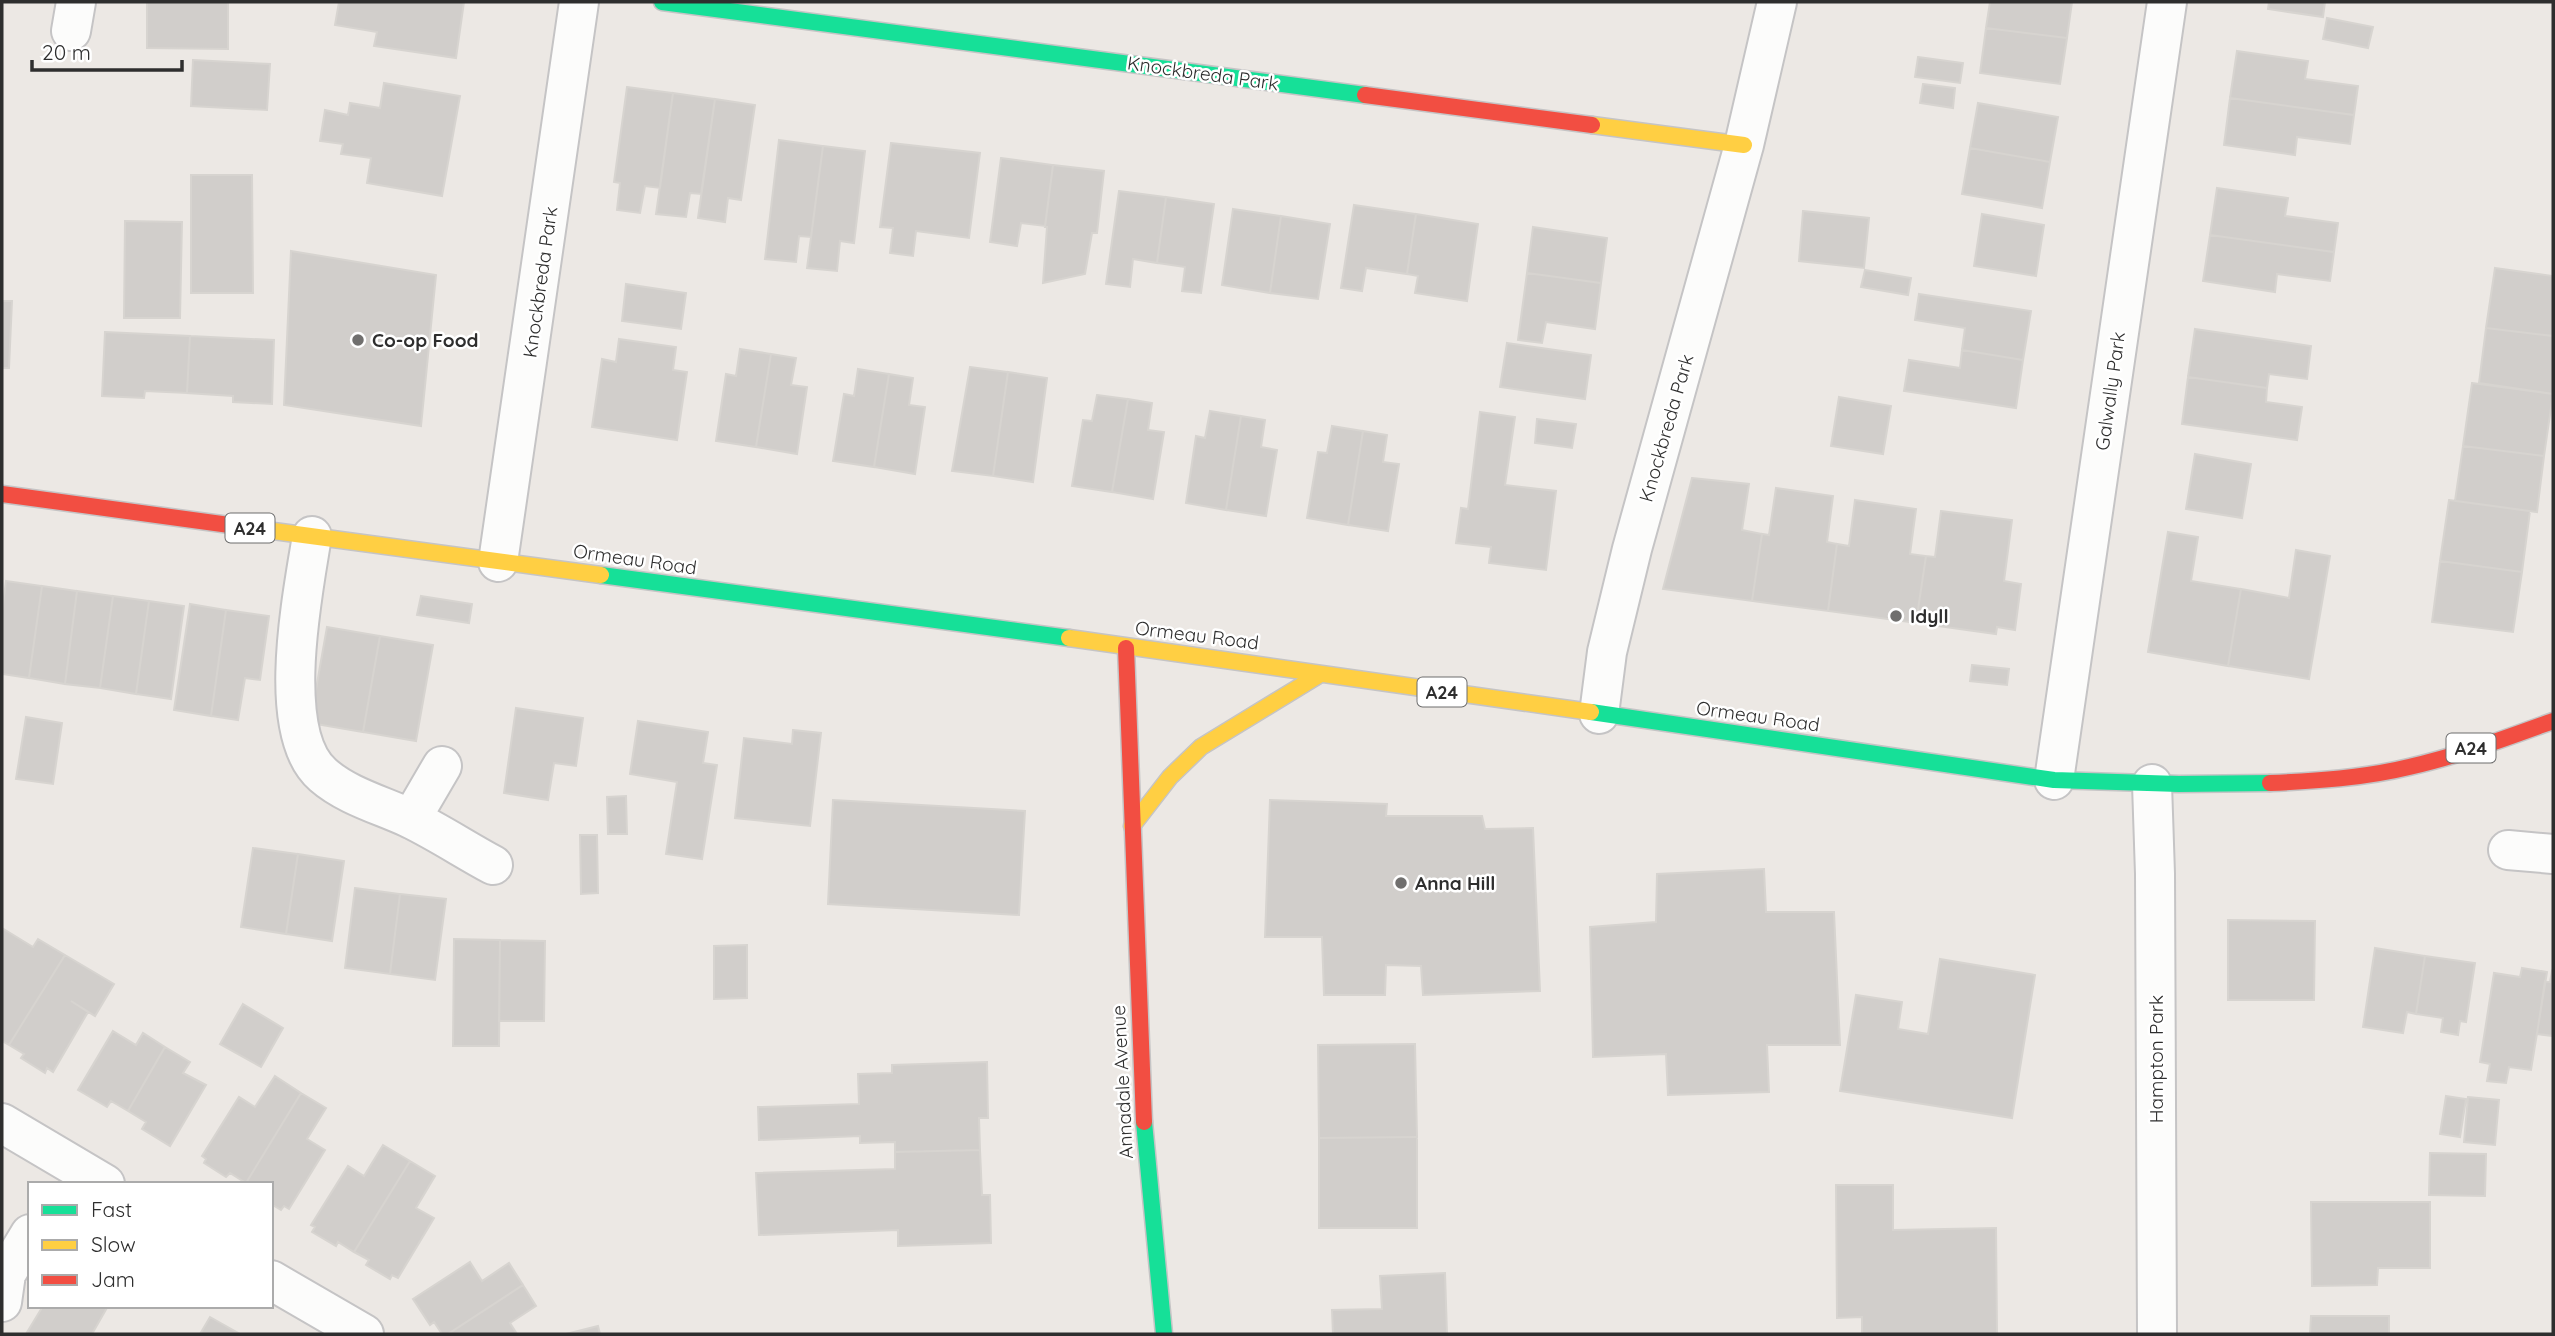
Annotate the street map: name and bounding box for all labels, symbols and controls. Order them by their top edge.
scale bar [32,28,182,72]
text: 20 m [42,39,91,65]
street label: Knockbreda Park [1126,50,1280,96]
street label: Knockbreda Park [517,205,563,359]
place label: Co-op Food [372,328,478,352]
street label: Galwally Park [2090,330,2130,452]
marker: Co-op Food [350,332,366,348]
street label: Knockbreda Park [1633,351,1699,505]
road number: A24 [226,514,274,542]
street label: Ormeau Road [572,538,698,580]
place label: Idyll [1910,604,1949,628]
marker: Idyll [1888,608,1904,624]
street label: Ormeau Road [1134,616,1260,654]
road number: A24 [1418,678,1466,706]
street label: Ormeau Road [1695,695,1821,737]
road number: A24 [2446,734,2496,762]
place label: Anna Hill [1415,871,1495,895]
marker: Anna Hill [1393,875,1409,891]
street label: Hampton Park [2144,995,2168,1123]
street label: Annadale Avenue [1106,1005,1138,1159]
legend [28,1182,273,1308]
text: Fast [91,1196,132,1222]
text: Slow [91,1231,136,1257]
text: Jam [91,1266,135,1292]

